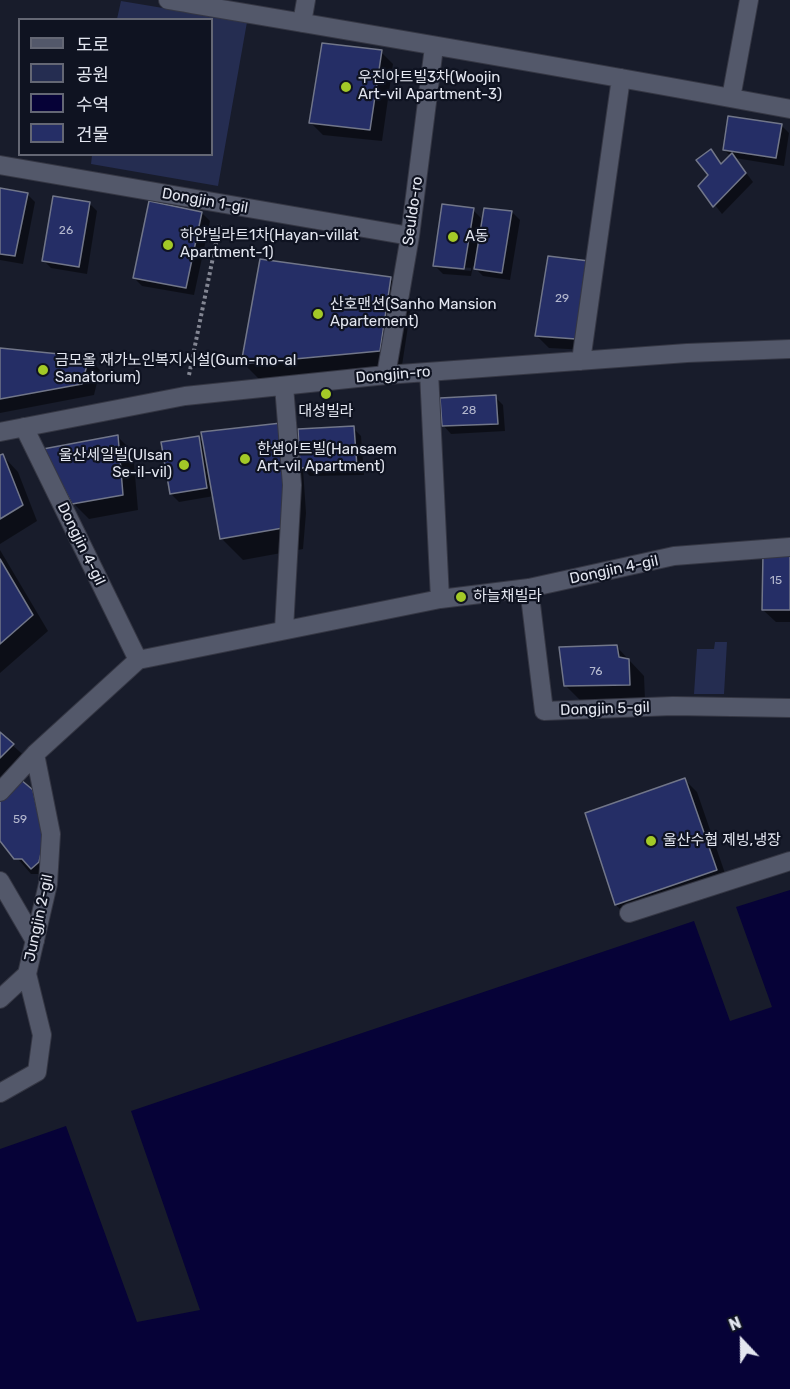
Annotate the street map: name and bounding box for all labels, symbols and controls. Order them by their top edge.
legend [18,18,213,156]
text: 도로 [76,34,109,56]
text: 공원 [76,64,109,86]
place label: 우진아트빌3차(Woojin Art-vil Apartment-3) [358,69,502,104]
marker: 우진아트빌3차(Woojin Art-vil Apartment-3) [339,80,353,94]
text: 수역 [76,94,109,116]
text: 건물 [76,124,109,146]
street label: Seuldo-ro [399,175,427,247]
street label: Dongjin 1-gil [161,185,249,217]
house number: 26 [59,224,73,238]
place label: 하얀빌라트1차(Hayan-villat Apartment-1) [180,227,359,262]
place label: A동 [465,228,489,246]
marker: A동 [446,230,460,244]
marker: 하얀빌라트1차(Hayan-villat Apartment-1) [161,238,175,252]
house number: 29 [555,292,569,306]
place label: 산호맨션(Sanho Mansion Apartement) [330,296,497,331]
marker: 산호맨션(Sanho Mansion Apartement) [311,307,325,321]
place label: 금모올 재가노인복지시설(Gum-mo-al Sanatorium) [55,352,296,387]
marker: 금모올 재가노인복지시설(Gum-mo-al Sanatorium) [36,363,50,377]
street label: Dongjin-ro [355,363,431,387]
marker: 대성빌라 [319,387,333,401]
place label: 대성빌라 [298,403,354,421]
house number: 28 [462,404,476,418]
place label: 한샘아트빌(Hansaem Art-vil Apartment) [257,441,397,476]
place label: 울산세일빌(Ulsan Se-il-vil) [59,447,172,482]
marker: 한샘아트빌(Hansaem Art-vil Apartment) [238,452,252,466]
marker: 울산세일빌(Ulsan Se-il-vil) [177,458,191,472]
street label: Dongjin 4-gil [53,500,109,588]
street label: Dongjin 4-gil [568,552,660,588]
house number: 15 [770,574,782,588]
place label: 하늘채빌라 [473,588,542,606]
marker: 하늘채빌라 [454,590,468,604]
house number: 76 [589,665,603,679]
street label: Dongjin 5-gil [560,698,650,720]
house number: 59 [13,813,27,827]
place label: 울산수협 제빙,냉장 [663,832,781,850]
marker: 울산수협 제빙,냉장 [644,834,658,848]
street label: Jungjin 2-gil [21,873,57,963]
north arrow [712,1311,772,1371]
text: N [726,1313,744,1335]

